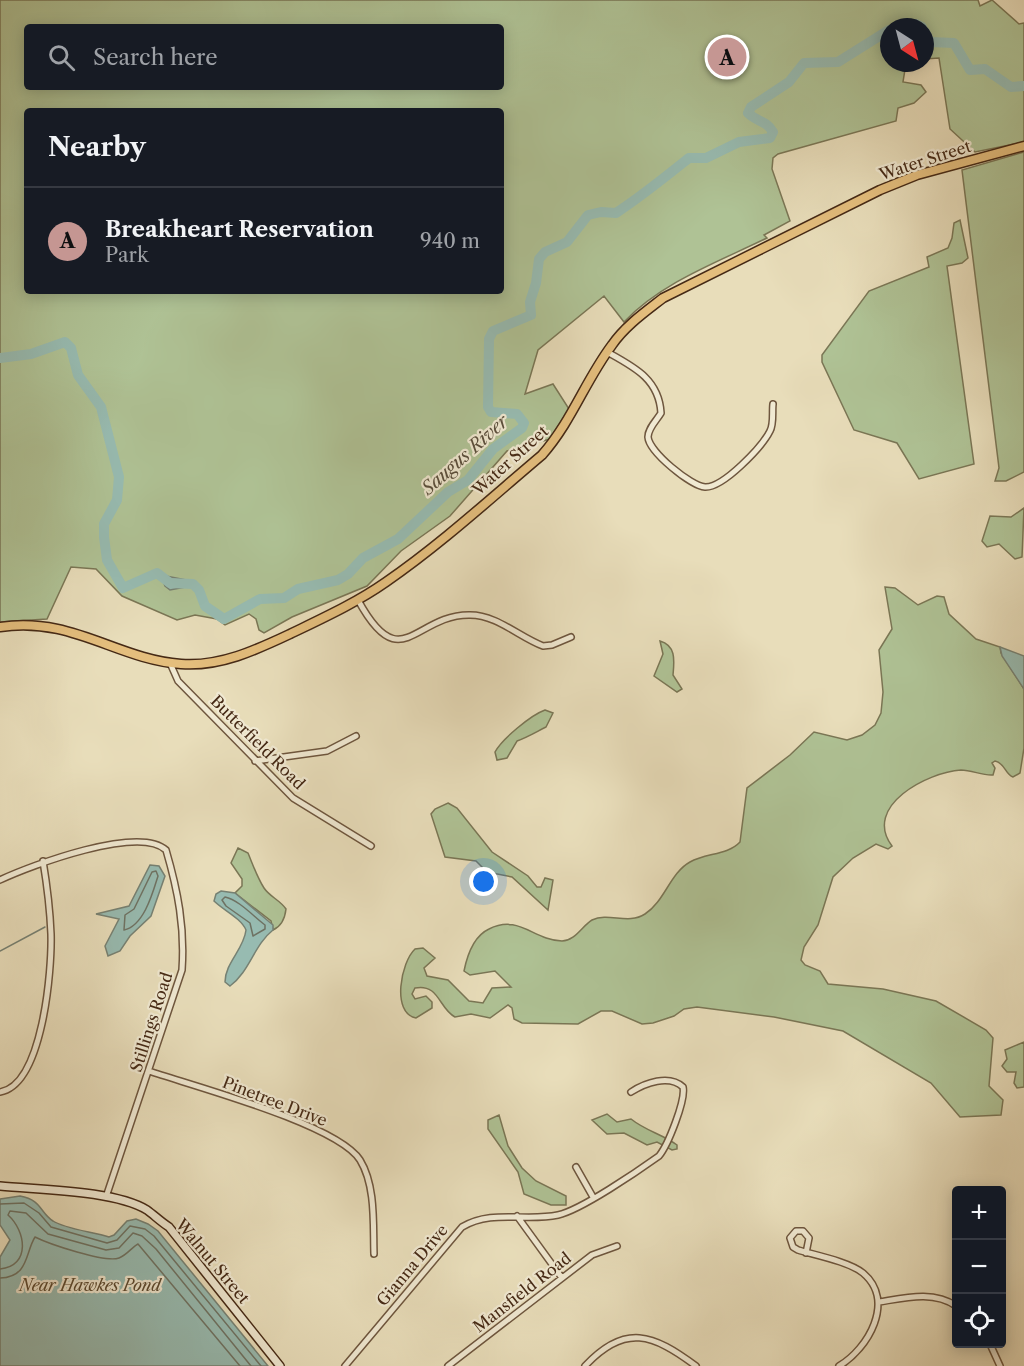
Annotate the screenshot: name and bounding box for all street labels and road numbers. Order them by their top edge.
street label: Water Street [876,136,974,185]
street label: Water Street [467,420,552,500]
street label: Butterfield Road [207,691,310,794]
street label: Stillings Road [125,969,177,1074]
street label: Pinetree Drive [220,1072,330,1130]
street label: Walnut Street [171,1214,254,1308]
street label: Gianna Drive [372,1220,452,1310]
street label: Mansfield Road [469,1247,575,1336]

